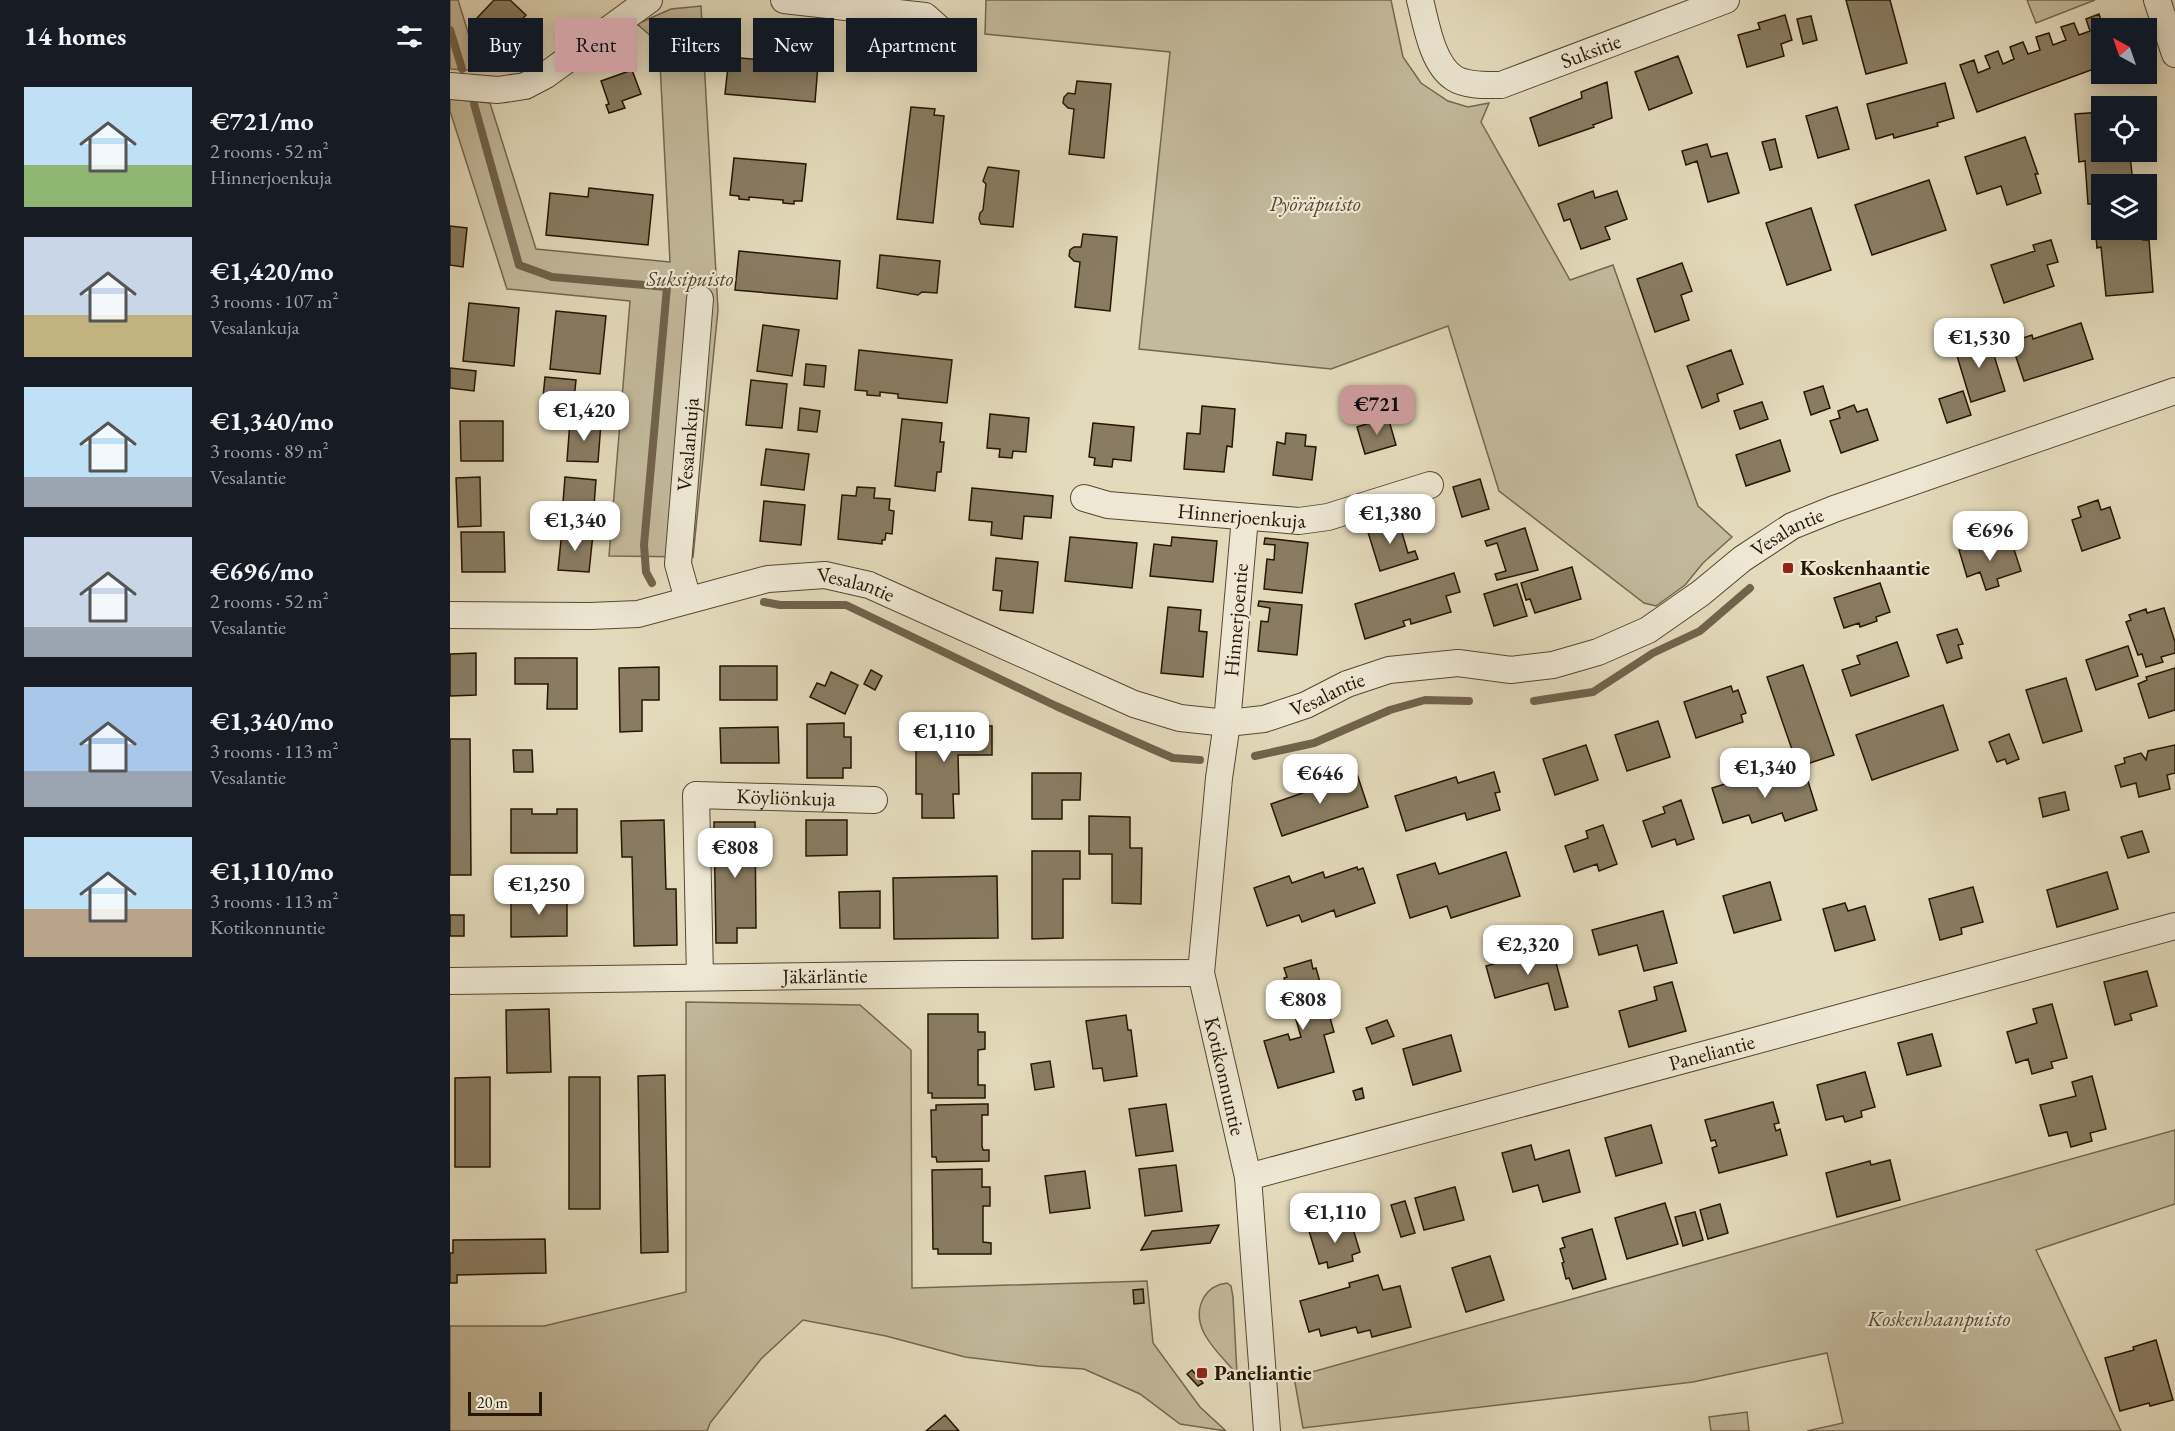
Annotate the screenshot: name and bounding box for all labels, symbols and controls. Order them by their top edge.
chip: Buy [468,18,543,72]
chip: Rent [555,18,637,72]
chip: Filters [649,18,741,72]
chip: New [753,18,834,72]
chip: Apartment [846,18,977,72]
north arrow [2091,18,2157,84]
map controls [2091,18,2157,240]
text: 14 homes [24,19,126,53]
icon: filters [393,20,426,53]
street label: Suksitie [1557,27,1625,74]
button: locate [2091,96,2157,162]
text: €721/mo [210,104,313,138]
icon: home [72,111,144,183]
text: 2 rooms · 52 m² [210,138,329,164]
text: Hinnerjoenkuja [210,164,332,190]
button: layers [2091,174,2157,240]
park label: Pyöräpuisto [1269,190,1361,217]
text: €1,420/mo [210,254,334,288]
icon: home [72,261,144,333]
park label: Suksipuisto [645,265,734,292]
text: 3 rooms · 107 m² [210,288,338,314]
text: Vesalankuja [210,314,299,340]
pin: €1,530 [1930,318,2028,369]
text: €1,530 [1948,324,2010,350]
pin: €721 [1341,385,1413,436]
pin: €1,420 [535,391,633,442]
text: €721 [1354,391,1400,417]
street label: Vesalankuja [670,396,705,492]
text: €1,420 [553,397,615,423]
text: €1,340/mo [210,404,334,438]
icon: home [72,411,144,483]
text: 3 rooms · 89 m² [210,438,329,464]
text: Vesalantie [210,464,286,490]
pin: €1,380 [1341,494,1439,545]
street label: Hinnerjoenkuja [1177,497,1308,534]
text: €1,380 [1359,500,1421,526]
pin: €1,340 [526,501,624,552]
street label: Vesalantie [1745,501,1827,563]
text: €1,340 [544,507,606,533]
pin: €696 [1954,511,2026,562]
text: €696 [1967,517,2013,543]
text: €696/mo [210,554,313,588]
place label: Koskenhaantie [1800,554,1930,581]
icon: home [72,561,144,633]
street label: Vesalantie [816,561,899,608]
marker: Koskenhaantie [1781,561,1795,575]
street label: Hinnerjoentie [1217,562,1254,678]
text: 2 rooms · 52 m² [210,588,329,614]
text: Vesalantie [210,614,286,640]
street label: Vesalantie [1286,665,1368,722]
text: €1,340/mo [210,704,334,738]
icon: home [72,711,144,783]
pin: €1,110 [895,712,993,763]
text: €1,110 [913,718,975,744]
text: 3 rooms · 113 m² [210,738,338,764]
pin: €1,340 [1716,748,1814,799]
pin: €646 [1284,754,1356,805]
text: €1,340 [1734,754,1796,780]
text: €646 [1297,760,1343,786]
text: Vesalantie [210,764,286,790]
street label: Köyliönkuja [736,782,836,812]
pin: €808 [699,828,771,879]
text: €808 [712,834,758,860]
text: €1,110/mo [210,854,334,888]
icon: home [72,861,144,933]
pin: €1,250 [490,865,588,916]
text: €1,250 [508,871,570,897]
text: 3 rooms · 113 m² [210,888,338,914]
text: Kotikonnuntie [210,914,325,940]
pin: €2,320 [1479,925,1577,976]
text: €2,320 [1497,931,1559,957]
street label: Jäkärläntie [780,961,868,989]
pin: €808 [1267,980,1339,1031]
text: €808 [1280,986,1326,1012]
street label: Kotikonnuntie [1198,1014,1252,1138]
street label: Paneliantie [1666,1028,1757,1077]
pin: €1,110 [1286,1193,1384,1244]
text: €1,110 [1304,1199,1366,1225]
park label: Koskenhaanpuisto [1866,1305,2011,1332]
place label: Paneliantie [1214,1359,1312,1386]
marker: Paneliantie [1195,1366,1209,1380]
scale bar [468,1389,542,1416]
text: 20 m [477,1392,508,1413]

